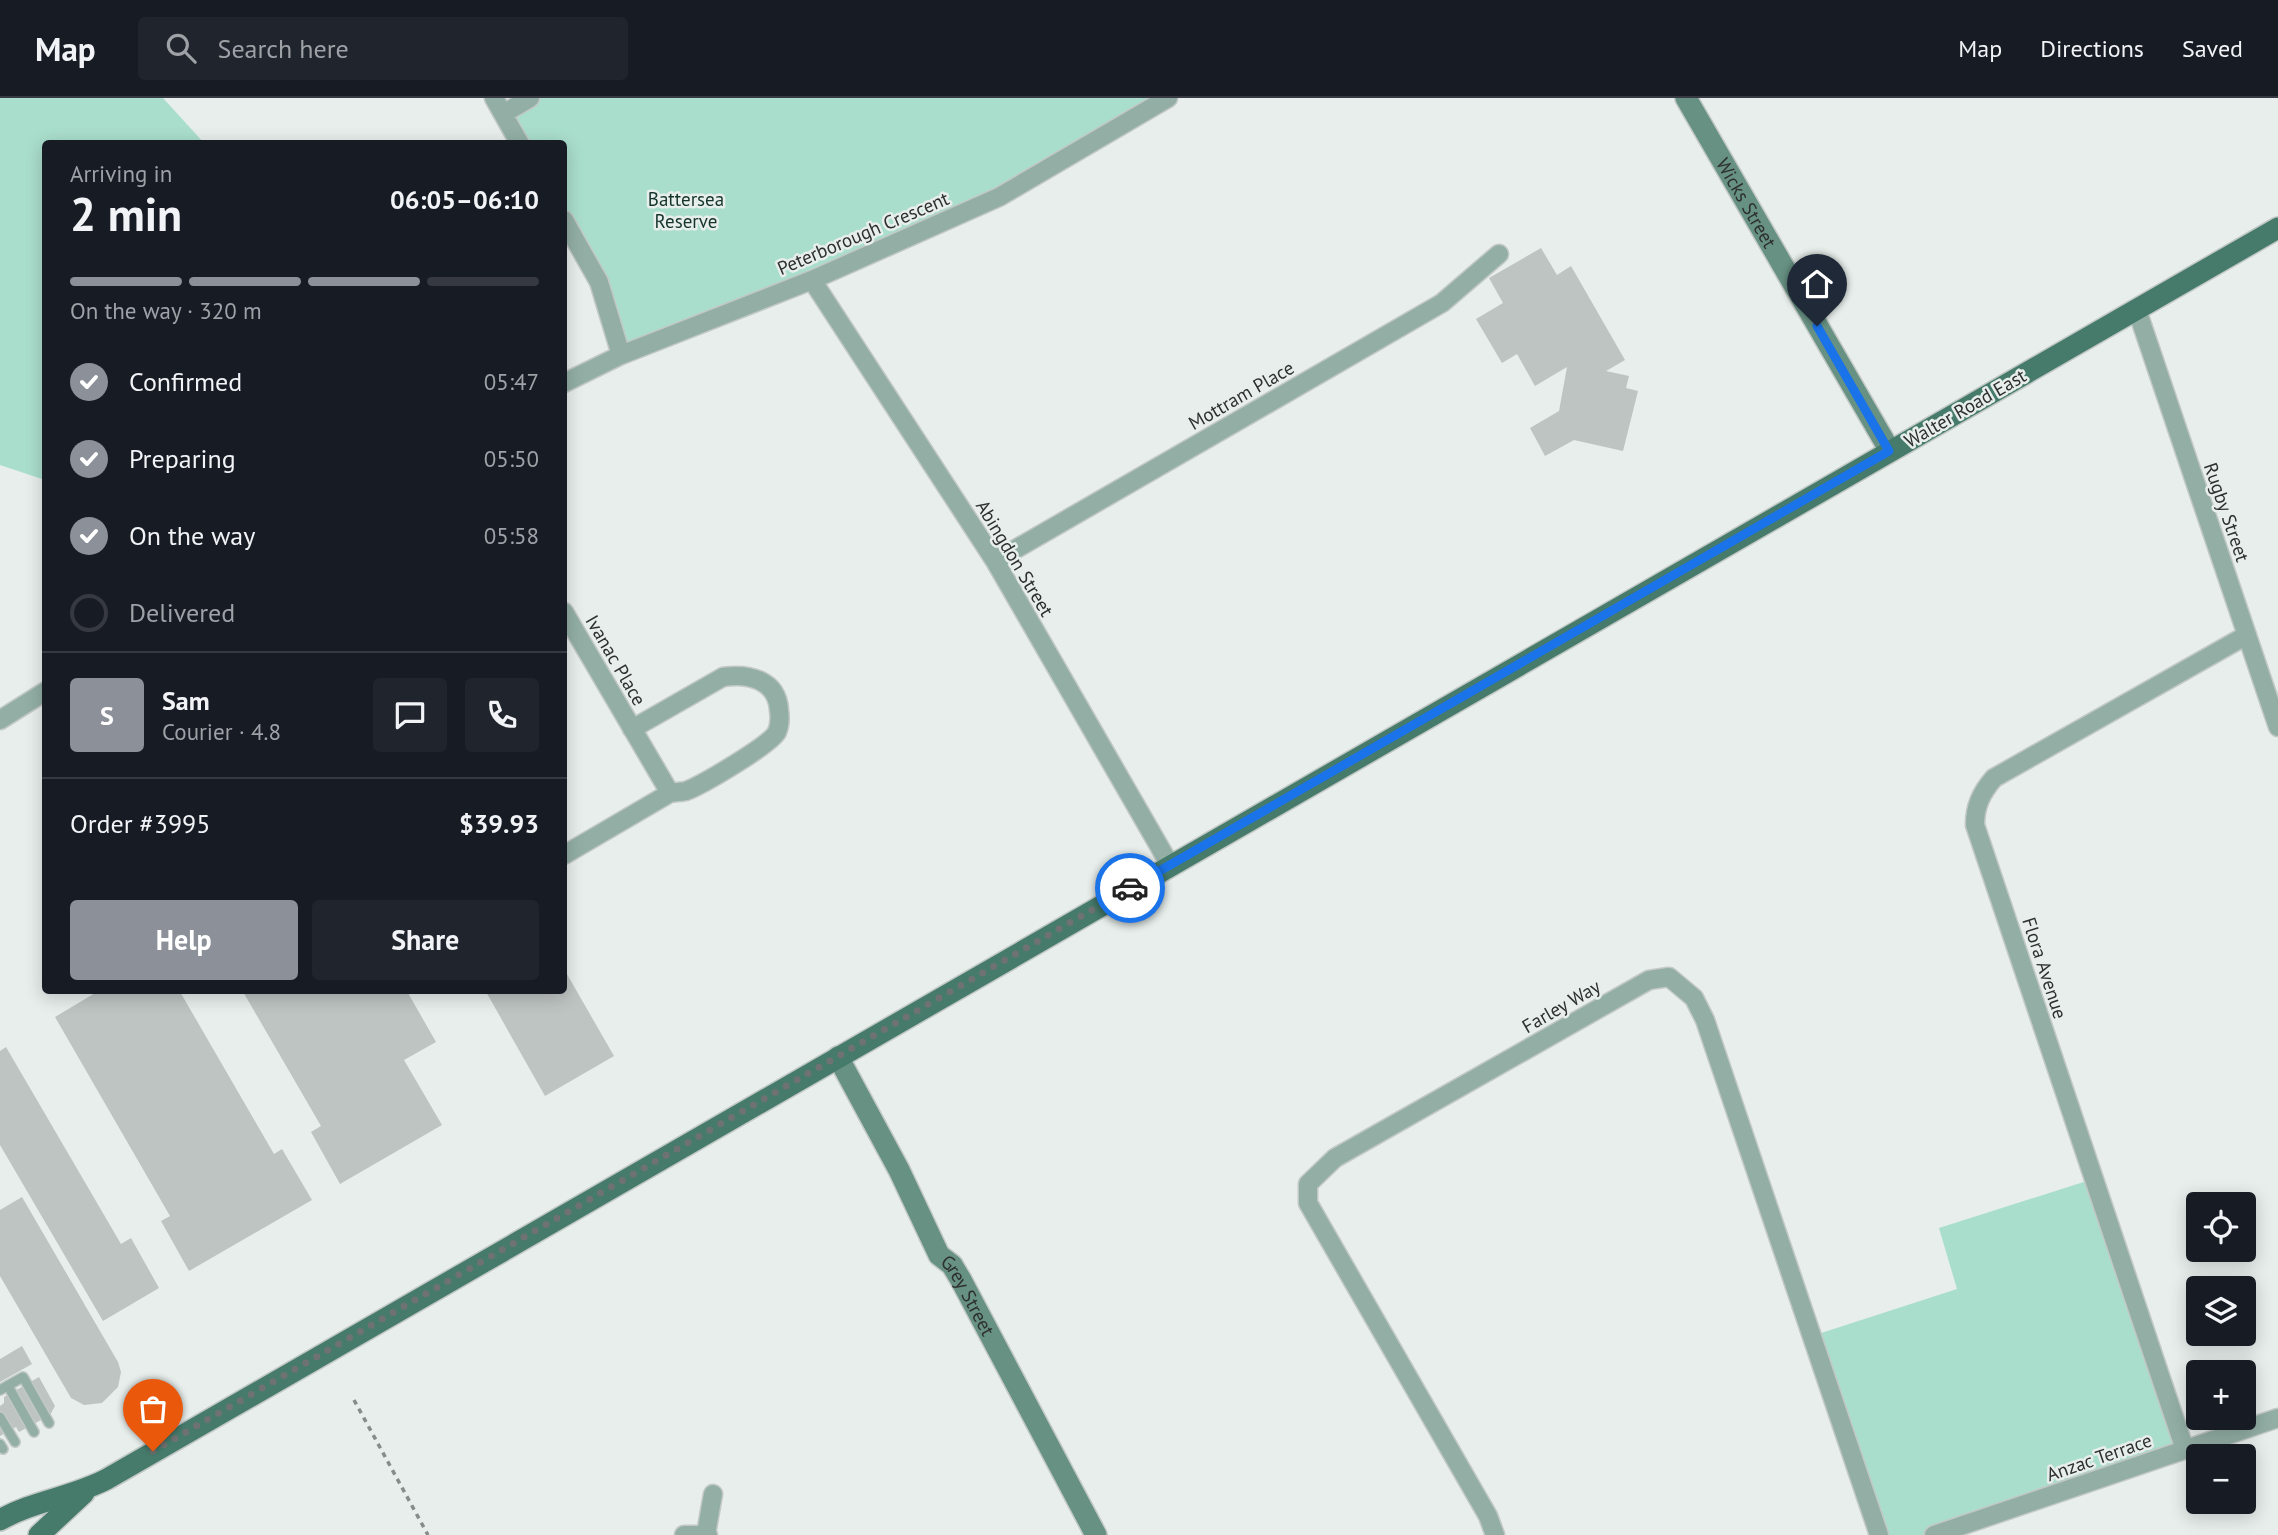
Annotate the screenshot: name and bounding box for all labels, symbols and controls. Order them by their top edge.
search box [138,17,628,80]
text: Map [35,27,96,70]
icon: search [162,29,200,67]
text: Search here [218,32,349,65]
text: Map [1958,33,2002,64]
text: Directions [2040,33,2144,64]
text: Saved [2182,33,2243,64]
street label: Wicks Street [1711,153,1782,253]
text: Arriving in [70,159,172,188]
text: 06:05–06:10 [390,183,539,216]
text: 2 min [70,184,182,244]
street label: Peterborough Crescent [774,186,953,280]
park label: Battersea Reserve [648,187,724,233]
pin [1787,254,1847,326]
icon: home [1798,265,1836,303]
text: On the way · 320 m [70,296,262,325]
street label: Mottram Place [1184,355,1298,435]
icon: check [70,363,108,401]
street label: Walter Road East [1900,363,2031,453]
text: Confirmed [129,365,242,398]
text: 05:47 [484,367,539,396]
icon: check [70,440,108,478]
text: Preparing [129,442,236,475]
text: 05:50 [484,444,539,473]
street label: Rugby Street [2199,459,2255,565]
street label: Abingdon Street [971,495,1059,621]
icon: check [70,517,108,555]
text: On the way [129,519,255,552]
text: 05:58 [484,521,539,550]
text: Delivered [129,596,235,629]
street label: Ivanac Place [580,610,652,710]
button: chat [373,678,447,752]
button: phone [465,678,539,752]
text: Sam [162,684,210,717]
text: S [100,699,114,732]
text: Courier · 4.8 [162,717,281,746]
text: Order #3995 [70,807,210,840]
text: $39.93 [459,807,539,840]
courier [1095,853,1165,923]
icon: car [1111,869,1149,907]
button: Help [70,900,298,980]
button: Share [312,900,539,980]
street label: Flora Avenue [2017,914,2073,1022]
street label: Farley Way [1517,974,1605,1038]
map controls [2186,1192,2256,1514]
button: locate [2186,1192,2256,1262]
street label: Grey Street [936,1249,1001,1340]
button: layers [2186,1276,2256,1346]
button: + [2186,1360,2256,1430]
pin [123,1379,183,1451]
icon: bag [134,1390,172,1428]
street label: Anzac Terrace [2043,1428,2155,1486]
button: − [2186,1444,2256,1514]

